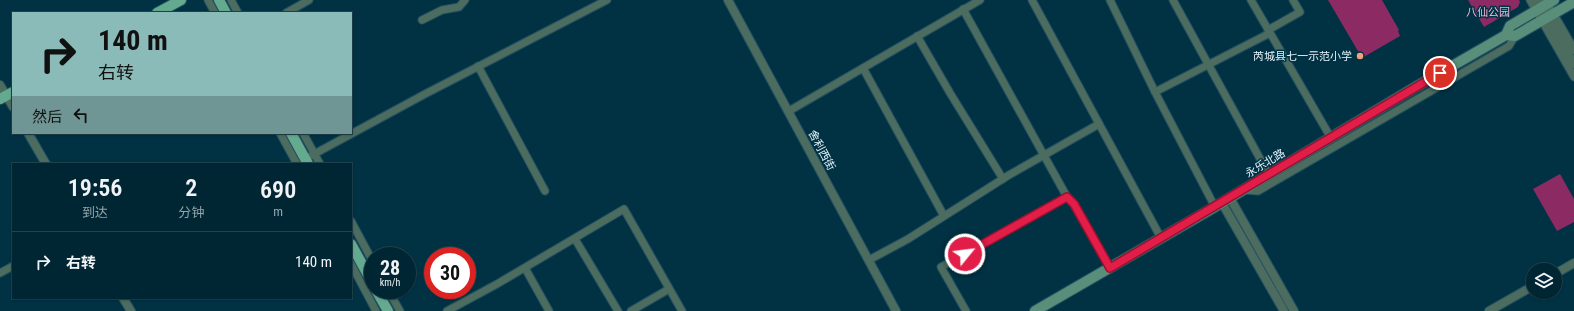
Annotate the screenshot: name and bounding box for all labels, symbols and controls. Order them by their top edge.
park label: 八仙公园 [1466,6,1510,19]
text: 140 m [98,24,168,57]
icon: right [32,28,84,80]
place label: 芮城县七一示范小学 [1253,50,1352,63]
marker: 芮城县七一示范小学 [1355,51,1365,61]
pin [1423,56,1457,90]
text: 右转 [98,62,134,83]
icon: arrive [1429,62,1451,84]
icon: left [70,104,92,126]
text: 然后 [32,108,62,126]
street label: 舍利西街 [805,128,838,173]
street label: 永乐北路 [1243,147,1287,180]
text: 19:56 [68,174,122,202]
text: 2 [185,174,197,202]
text: 690 [260,176,296,204]
text: m [273,204,283,219]
text: 到达 [82,205,108,220]
text: 分钟 [178,205,204,220]
position arrow [944,233,986,275]
speed limit sign: 30 [424,247,476,299]
icon: right [32,251,54,273]
text: 140 m [295,253,332,271]
text: 右转 [66,254,96,272]
text: 28 [380,256,400,280]
map controls [1526,263,1562,299]
button: layers [1526,263,1562,299]
text: km/h [380,277,400,288]

